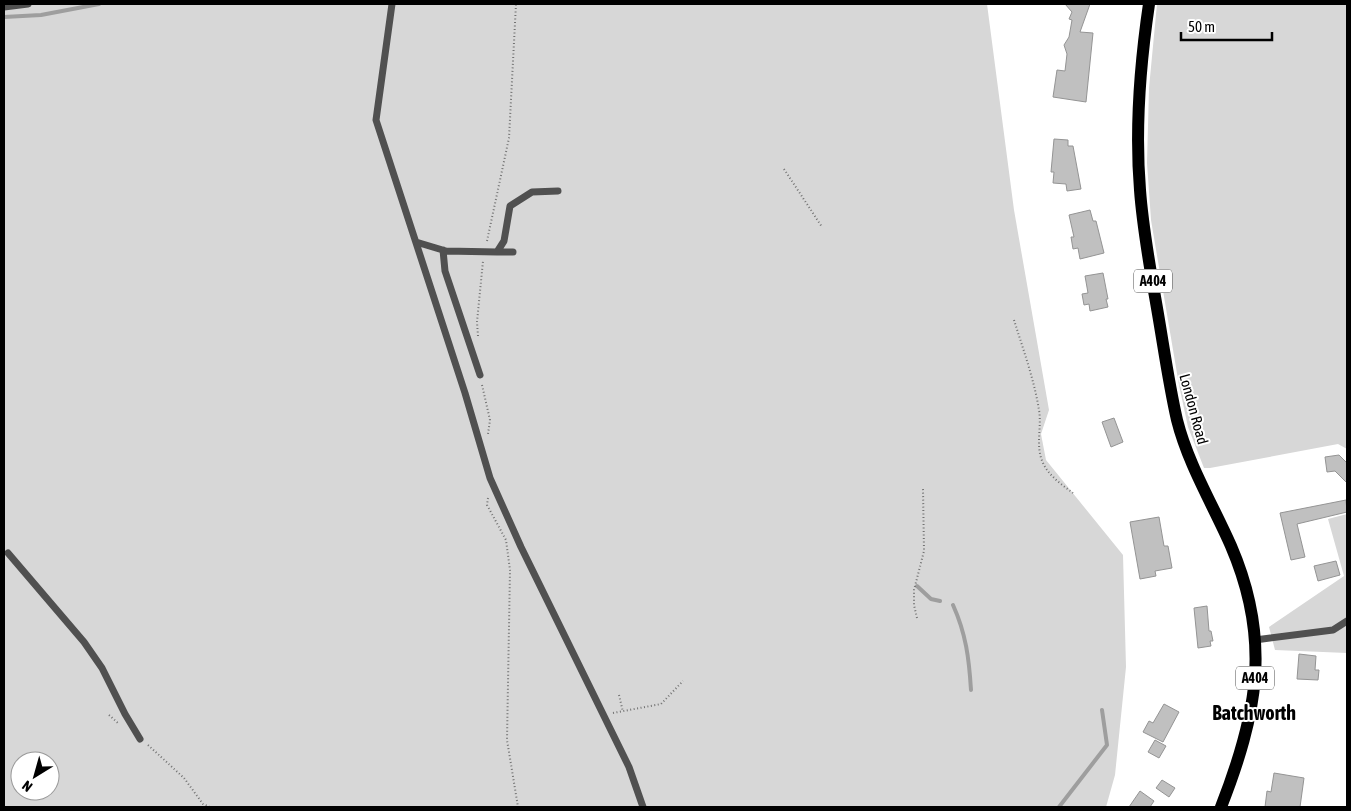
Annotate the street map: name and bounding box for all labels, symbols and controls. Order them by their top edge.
scale bar [1181,10,1272,42]
text: 50 m [1188,18,1215,35]
road number: A404 [1134,270,1172,292]
street label: London Road [1176,372,1212,446]
road number: A404 [1236,666,1274,690]
district label: Batchworth [1212,701,1296,724]
north arrow [10,751,60,801]
text: N [19,778,35,795]

